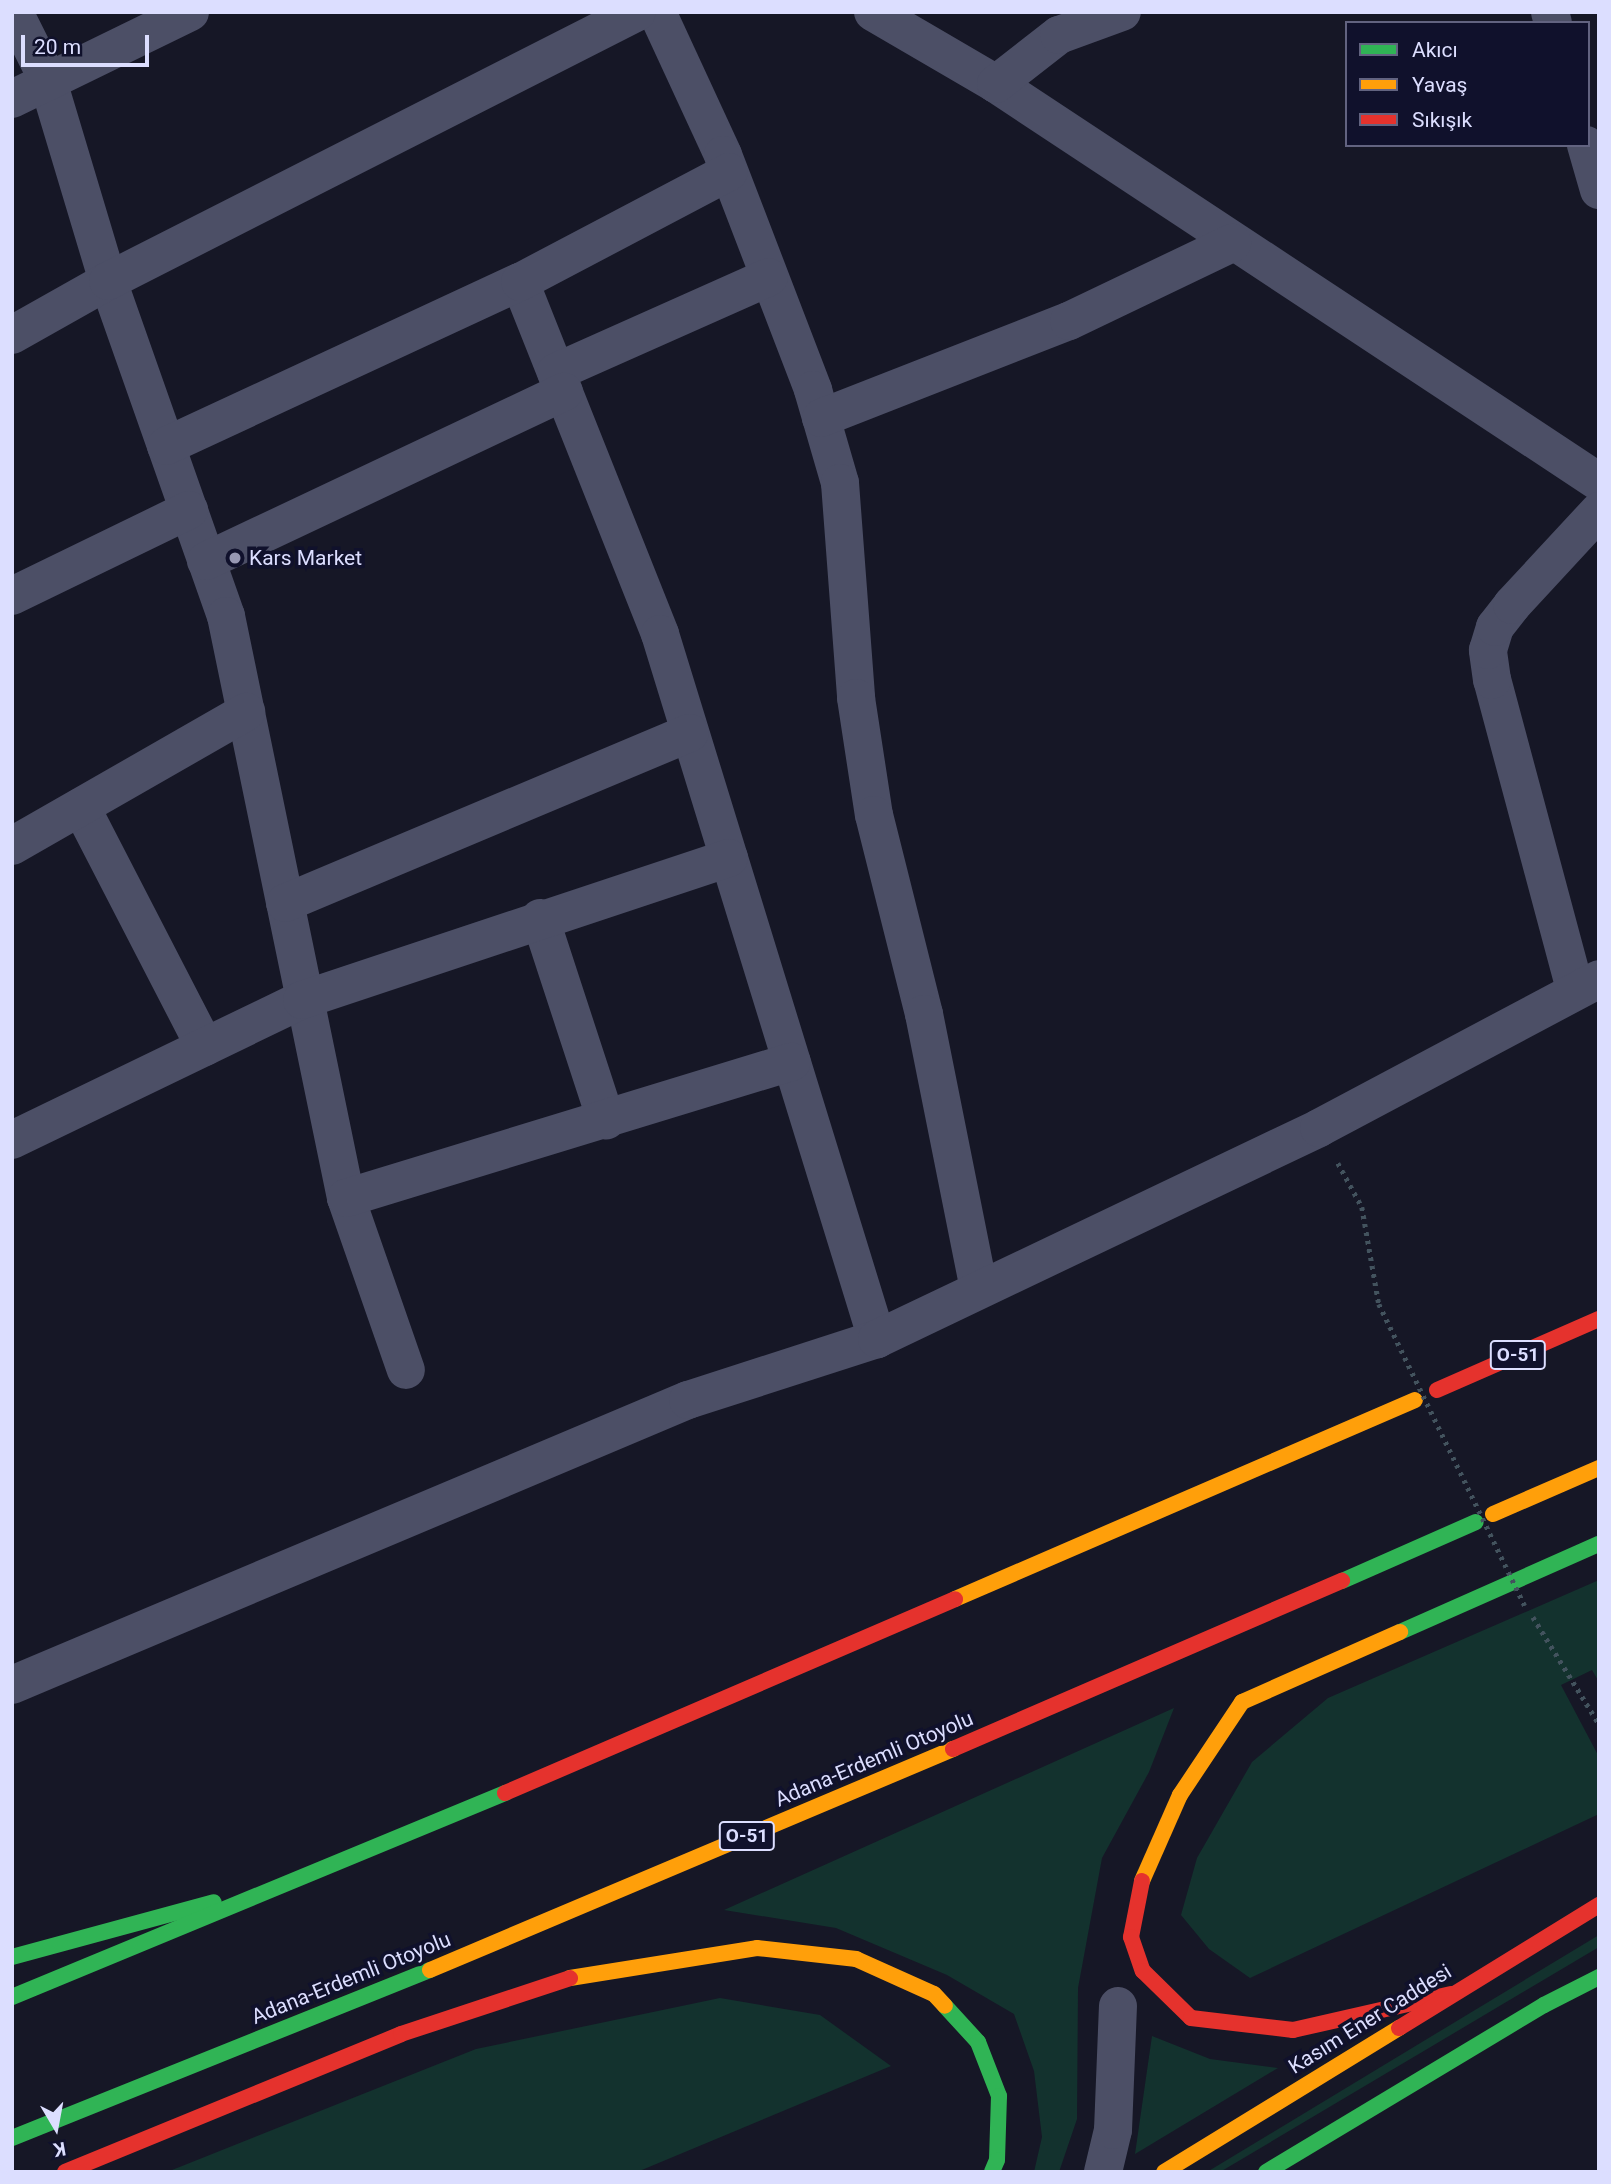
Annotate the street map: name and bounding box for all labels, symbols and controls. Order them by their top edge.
scale bar [24,21,152,65]
legend [1345,21,1590,147]
text: 20 m [34,35,81,59]
text: Akıcı [1412,38,1458,62]
text: Yavaş [1412,73,1467,97]
text: Sıkışık [1412,108,1472,132]
place label: Kars Market [249,545,362,571]
marker: Kars Market [227,550,243,566]
road number: O-51 [1488,1340,1548,1371]
street label: Adana-Erdemli Otoyolu [771,1706,977,1812]
road number: O-51 [717,1820,777,1852]
street label: Adana-Erdemli Otoyolu [248,1926,454,2030]
street label: Kasım Ener Caddesi [1284,1959,1456,2079]
north arrow [21,2093,91,2163]
text: K [52,2137,68,2162]

